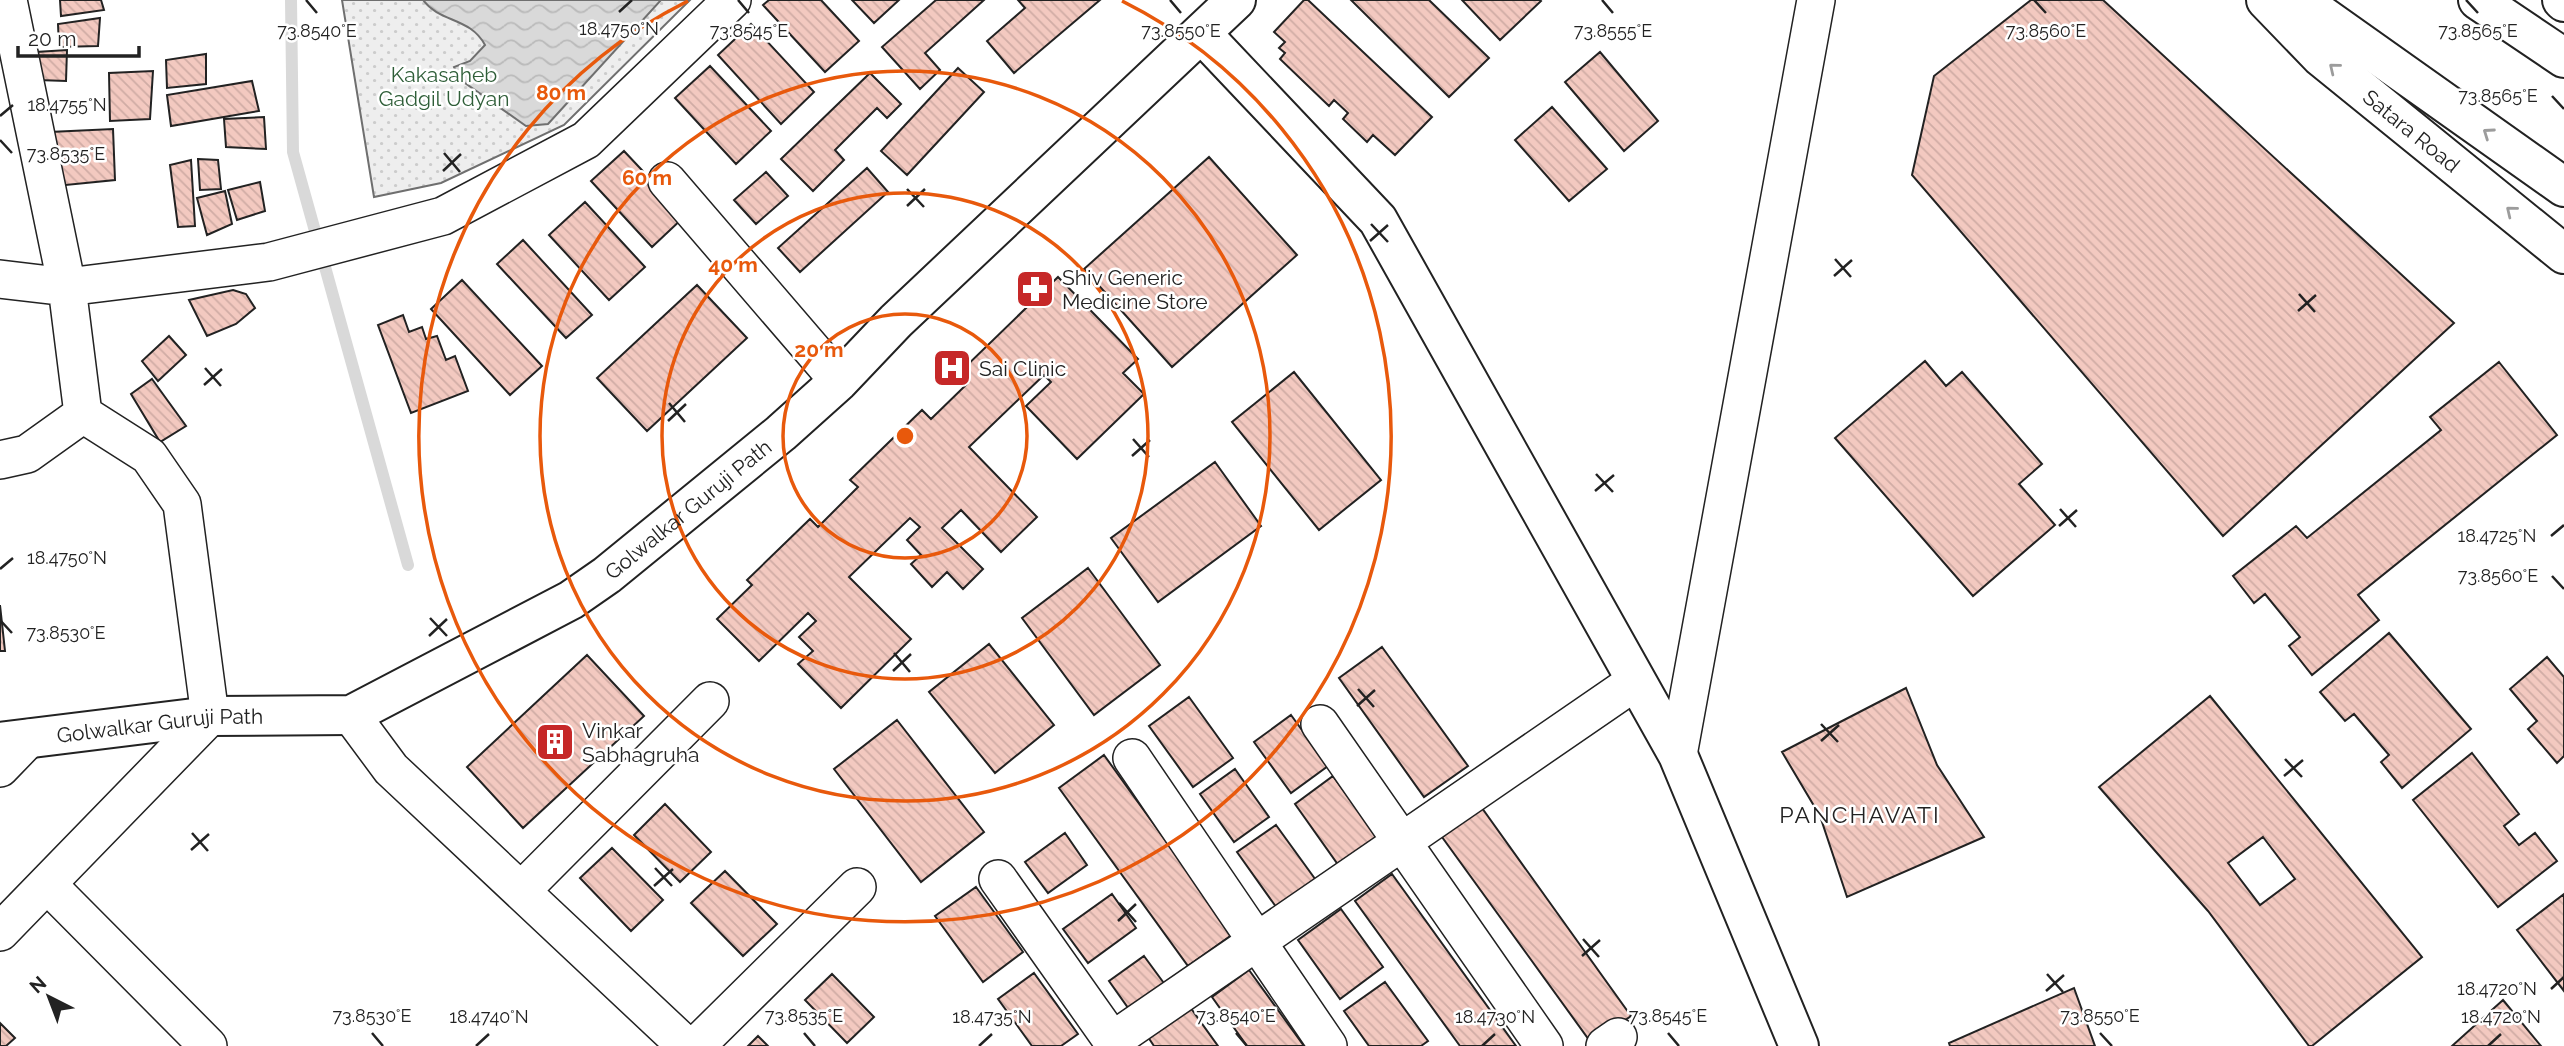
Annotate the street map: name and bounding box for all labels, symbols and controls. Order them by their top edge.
scale bar [18,14,138,58]
text: 18.4750°N [579,18,659,39]
text: 73.8540°E [277,20,357,41]
text: 73.8545°E [710,20,788,41]
text: 73.8550°E [1141,20,1221,41]
text: 73.8555°E [1574,20,1652,41]
text: 73.8560°E [2006,20,2086,41]
text: 73.8565°E [2438,20,2518,41]
text: 20 m [28,26,76,51]
park label: Kakasaheb Gadgil Udyan [378,62,510,111]
one-way arrow [2330,64,2342,77]
text: 80 m [536,80,586,105]
street label: Satara Road [2358,84,2465,177]
text: 73.8565°E [2458,85,2538,106]
text: 18.4755°N [27,94,107,115]
one-way arrow [2483,129,2496,142]
text: 73.8535°E [27,143,105,164]
text: 60 m [622,165,672,190]
one-way arrow [2506,207,2518,220]
text: 40 m [708,252,758,277]
place label: Shiv Generic Medicine Store [1062,265,1208,314]
pharmacy icon: Shiv Generic Medicine Store [1014,268,1056,310]
text: 20 m [794,337,844,362]
hospital icon: Sai Clinic [931,347,973,389]
place label: Sai Clinic [979,356,1066,381]
centre of rings [893,424,917,448]
street label: Golwalkar Guruji Path [600,434,776,584]
text: 18.4725°N [2457,525,2537,546]
text: 18.4750°N [27,547,107,568]
text: 73.8560°E [2458,565,2538,586]
text: 73.8530°E [26,622,106,643]
street label: Golwalkar Guruji Path [55,703,263,747]
place label: Vinkar Sabhagruha [582,718,699,767]
building icon: Vinkar Sabhagruha [534,721,576,763]
district label: PANCHAVATI [1779,801,1941,828]
north arrow [14,962,84,1032]
text: N [25,971,50,997]
text: 18.4720°N [2457,978,2537,999]
text: 73.8530°E [332,1005,412,1026]
text: 73.8535°E [765,1005,843,1026]
text: 73.8540°E [1196,1005,1276,1026]
text: 73.8545°E [1629,1005,1707,1026]
text: 73.8550°E [2060,1005,2140,1026]
text: 18.4740°N [449,1006,529,1027]
text: 18.4735°N [952,1006,1032,1027]
text: 18.4730°N [1455,1006,1535,1027]
text: 18.4720°N [2461,1006,2541,1027]

